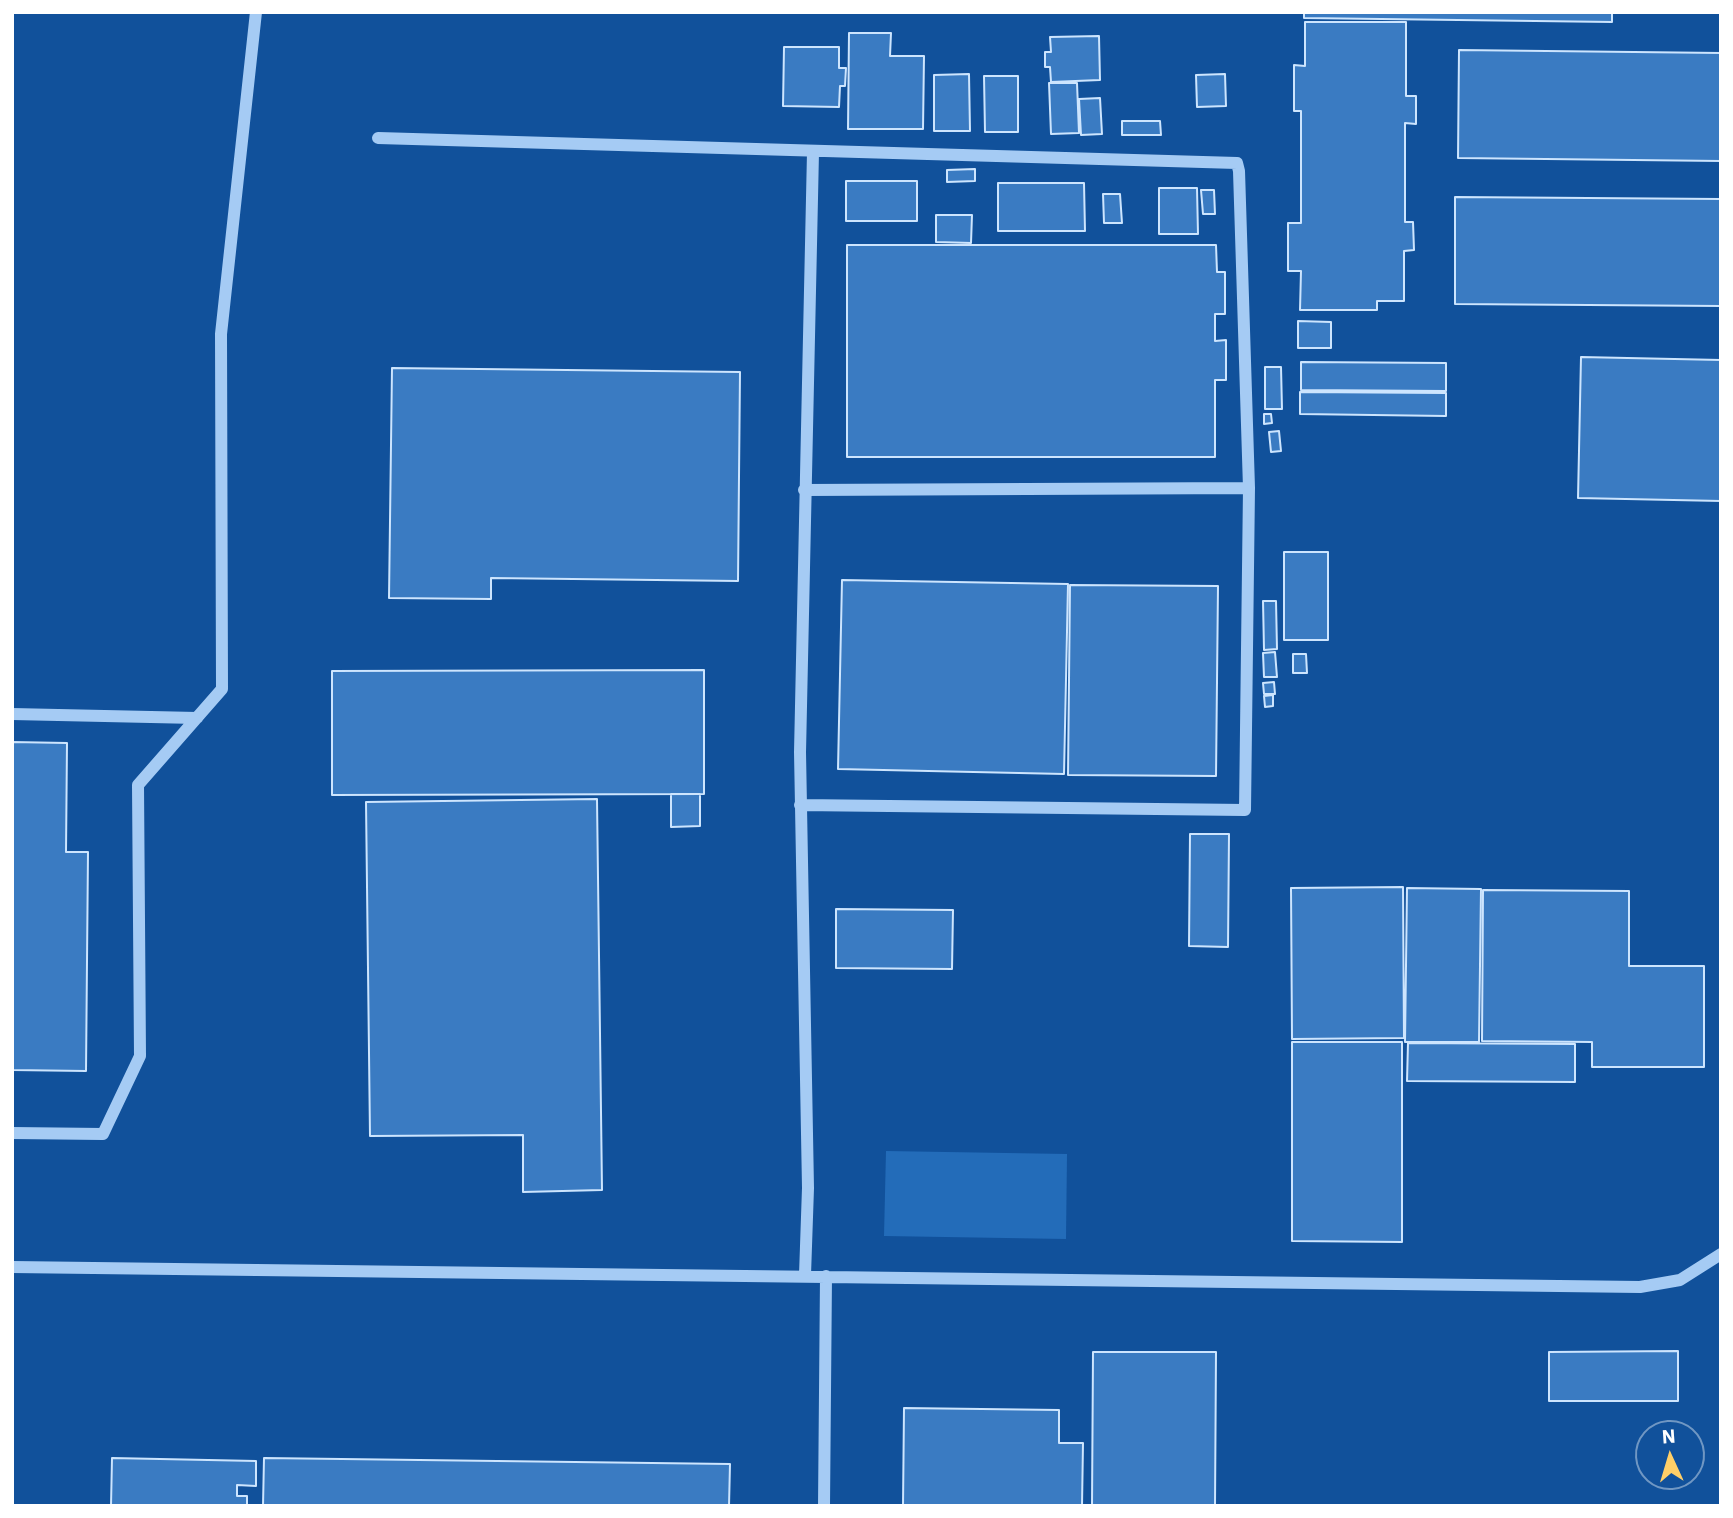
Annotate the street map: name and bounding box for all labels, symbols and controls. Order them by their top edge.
north arrow [1635,1420,1705,1490]
text: N [1661,1424,1676,1448]

